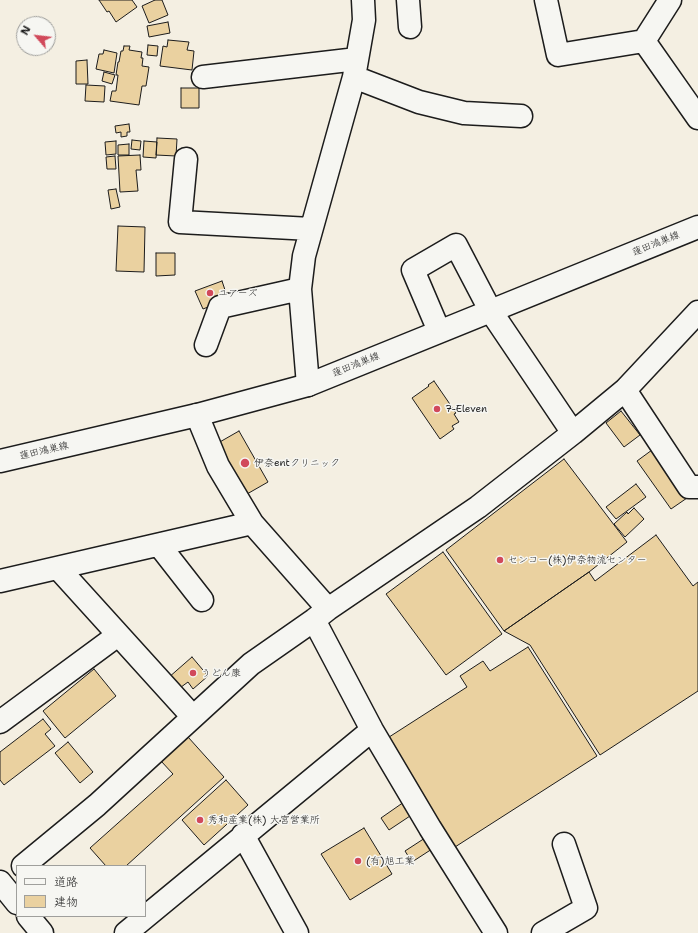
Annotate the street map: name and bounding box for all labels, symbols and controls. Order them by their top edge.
north arrow [16,16,56,56]
text: N [17,23,35,38]
street label: 蓮田鴻巣線 [631,229,681,259]
place label: ユアーズ [218,287,258,299]
marker: ユアーズ [205,288,215,298]
street label: 蓮田鴻巣線 [331,350,381,380]
place label: 7-Eleven [445,403,487,415]
marker: 7-Eleven [432,404,442,414]
street label: 蓮田鴻巣線 [18,440,70,462]
marker: 伊奈entクリニック [239,457,251,469]
place label: 伊奈entクリニック [254,457,340,469]
place label: センコー(株)伊奈物流センター [508,554,646,566]
marker: センコー(株)伊奈物流センター [495,555,505,565]
place label: うどん康 [201,667,241,679]
marker: うどん康 [188,668,198,678]
place label: 秀和産業(株) 大宮営業所 [208,814,320,826]
marker: 秀和産業(株) 大宮営業所 [195,815,205,825]
place label: (有)旭工業 [366,855,414,867]
marker: (有)旭工業 [353,856,363,866]
legend [16,865,146,917]
text: 道路 [54,874,78,890]
text: 建物 [54,894,78,910]

